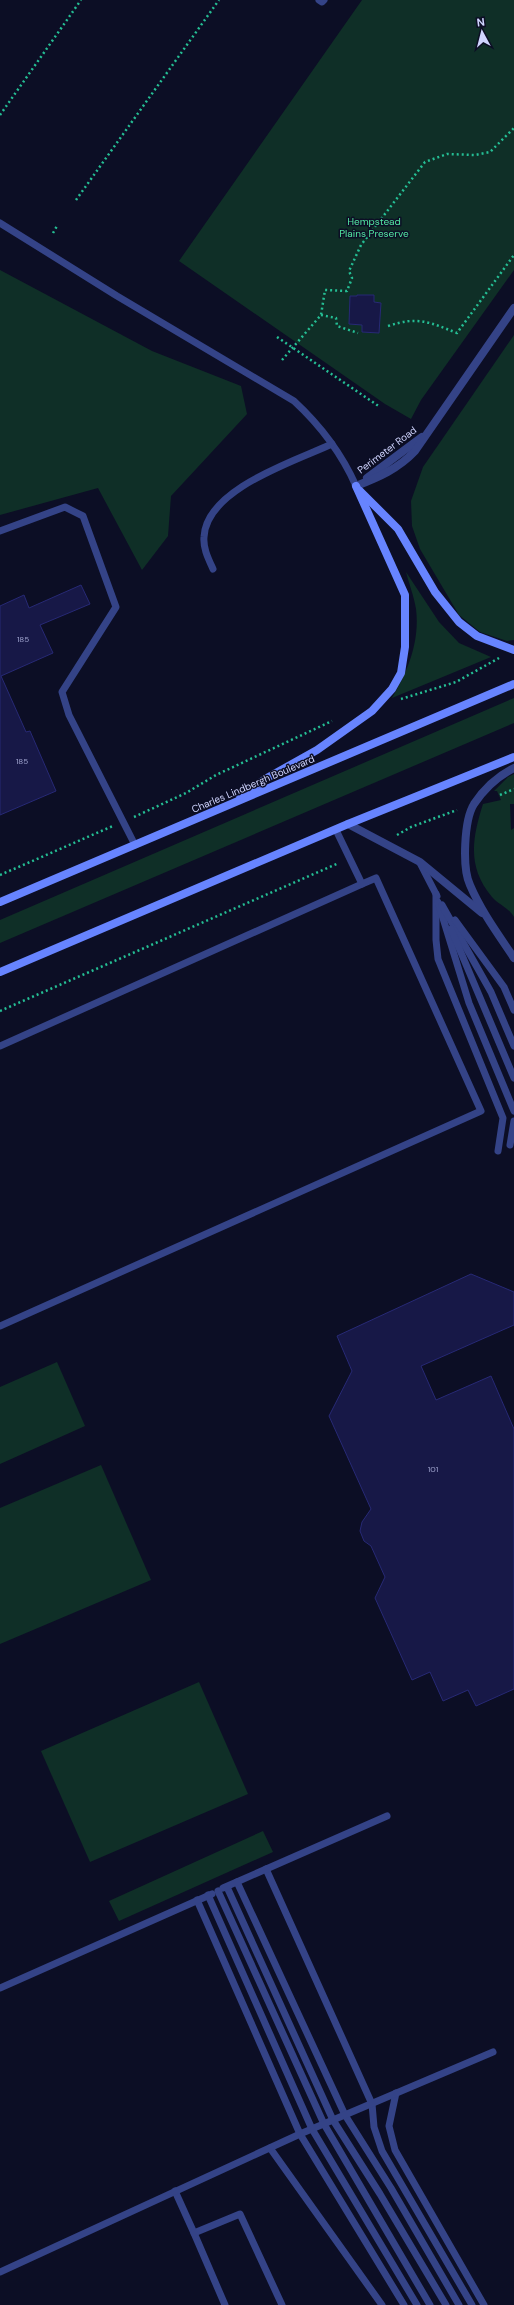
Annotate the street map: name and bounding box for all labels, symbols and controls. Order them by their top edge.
north arrow [462,12,502,52]
text: N [476,15,486,30]
park label: Hempstead Plains Preserve [339,215,409,240]
street label: Perimeter Road [355,424,419,476]
house number: 185 [17,634,29,644]
street label: Charles Lindbergh Boulevard [189,752,317,816]
house number: 185 [16,756,28,766]
house number: 101 [428,1464,438,1474]

